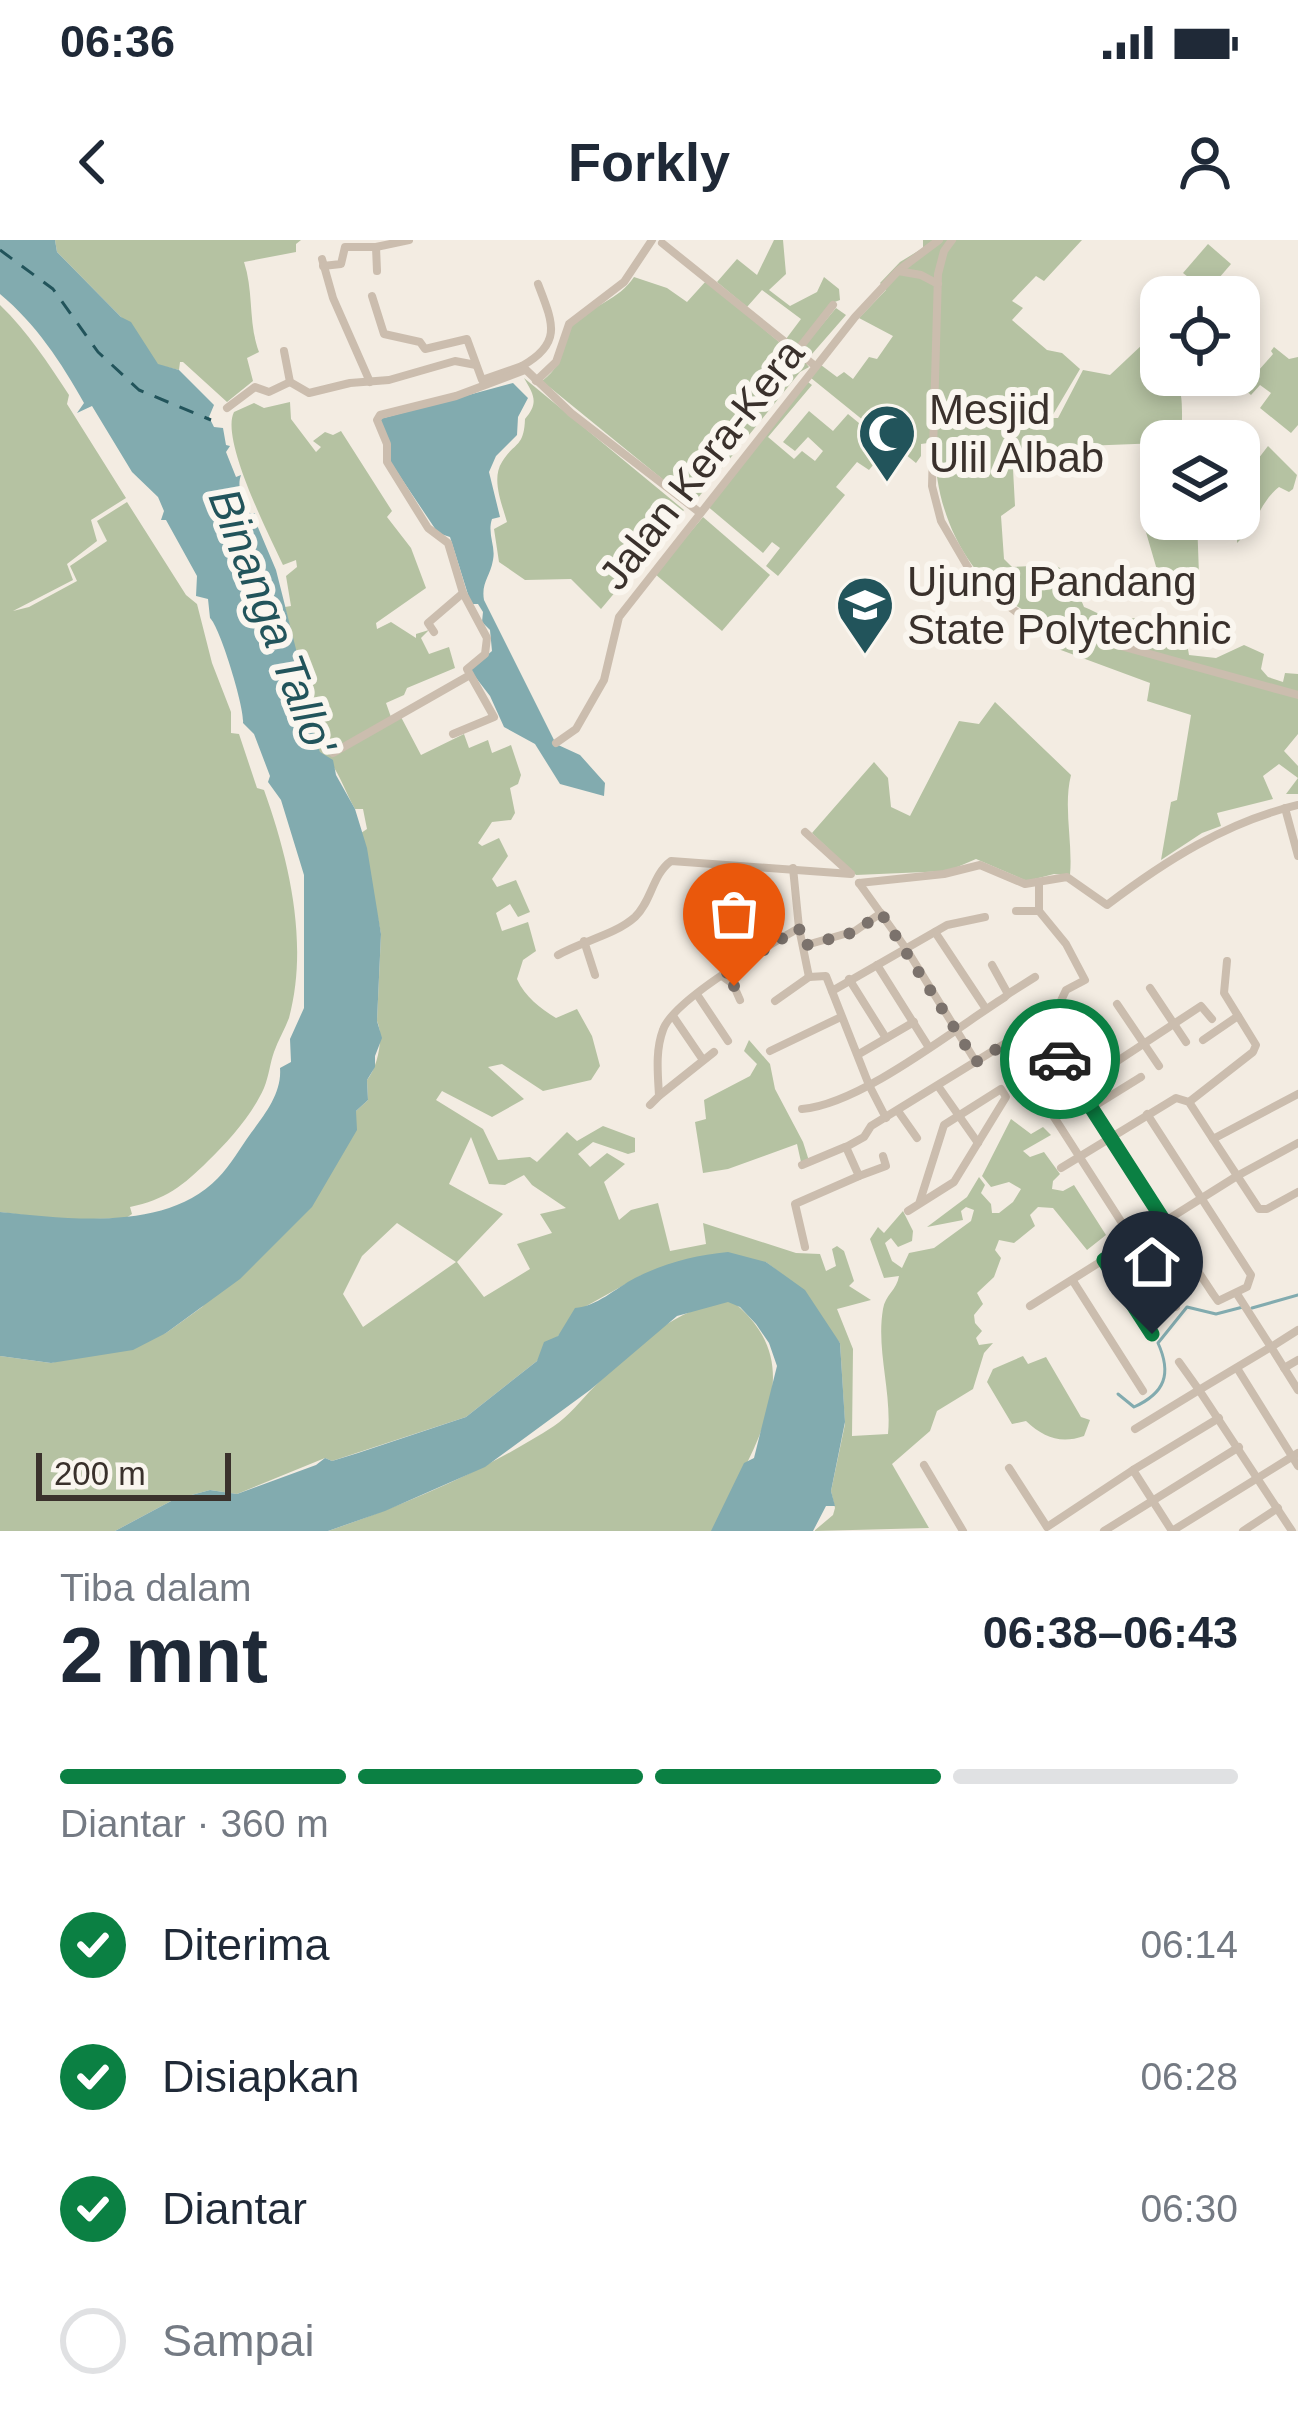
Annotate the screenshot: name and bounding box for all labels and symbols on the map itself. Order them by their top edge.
street label: Jalan Kera-Kera [589,330,814,598]
place label: Mesjid Ulil Albab [929,386,1104,481]
mosque icon: Mesjid Ulil Albab [856,402,918,484]
water label: Binanga Tallo' [199,482,347,762]
place label: Ujung Pandang State Polytechnic [907,558,1232,653]
school or university icon: Ujung Pandang State Polytechnic [834,574,896,656]
pin [683,863,785,986]
courier [1000,999,1120,1119]
pin [1101,1211,1203,1334]
scale bar [36,1447,231,1500]

